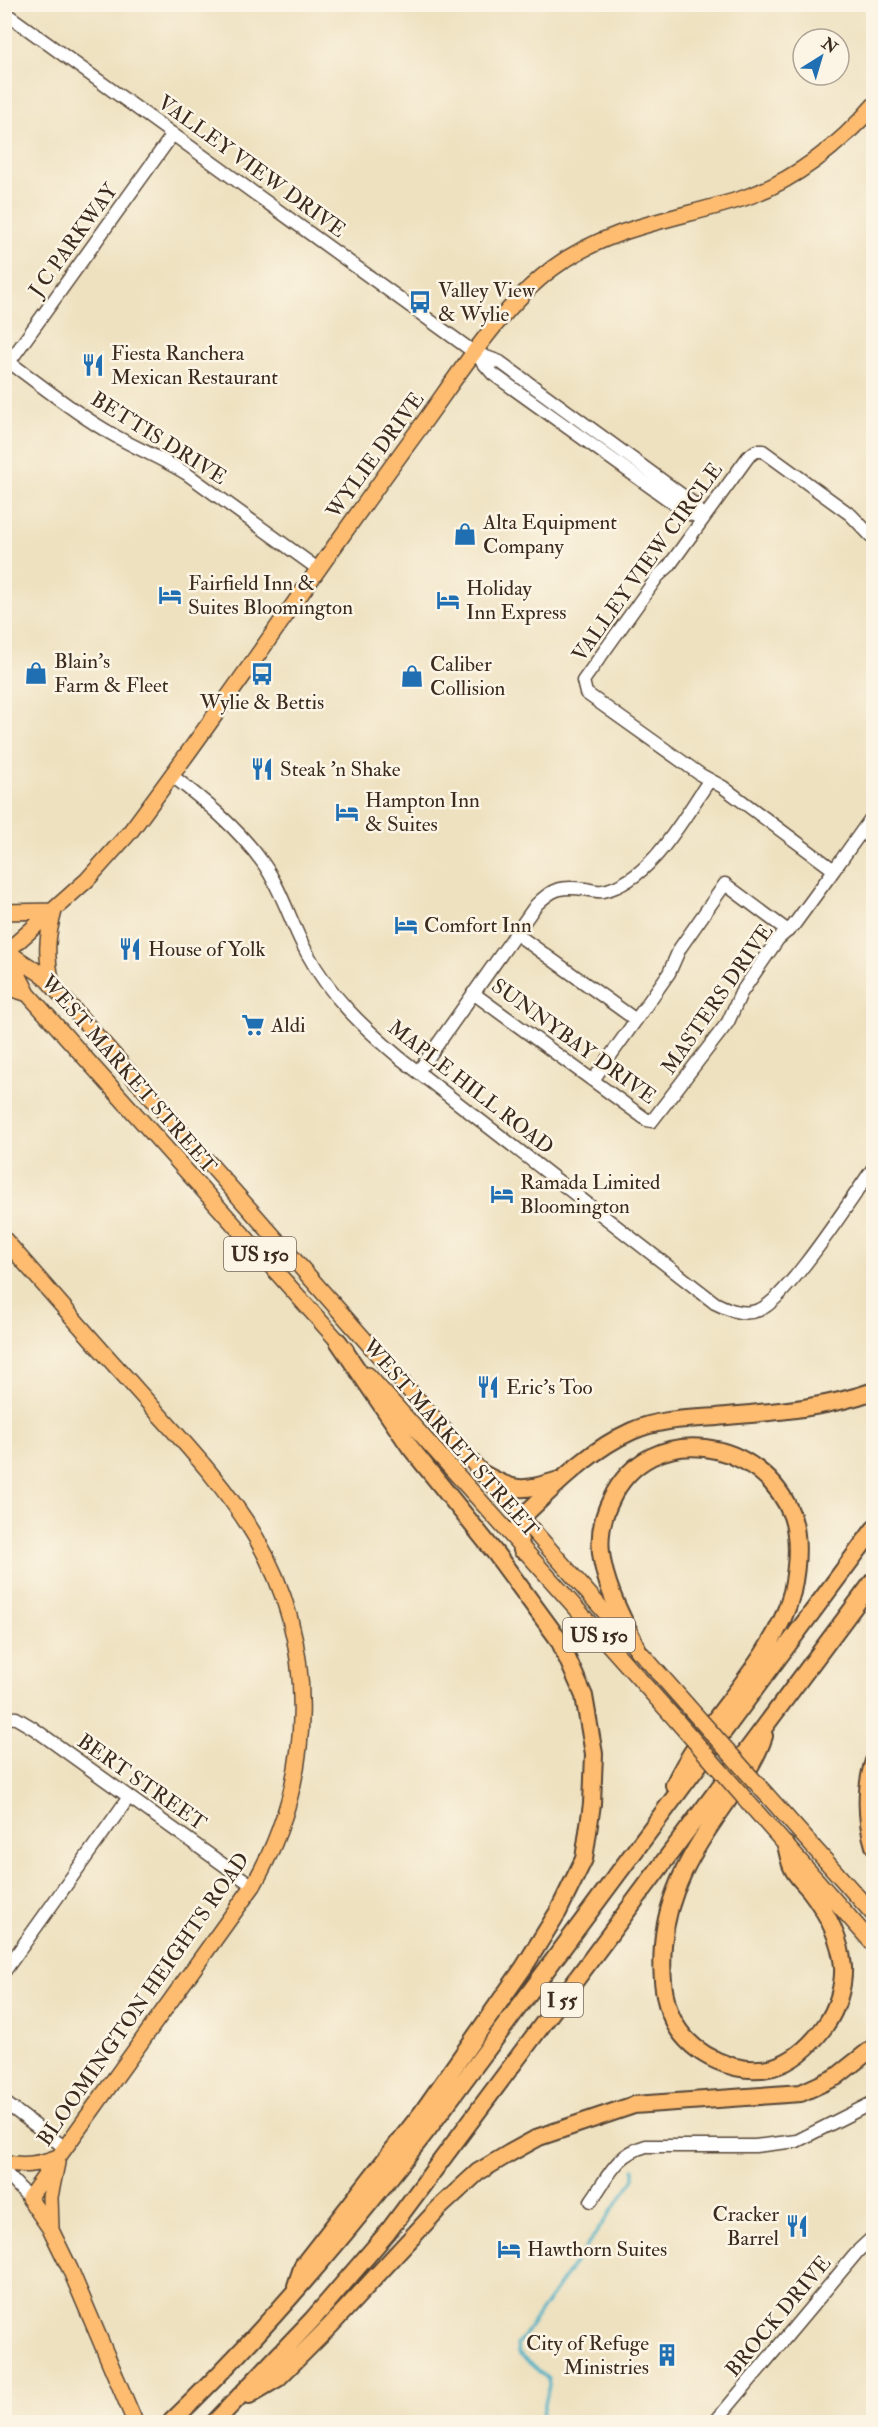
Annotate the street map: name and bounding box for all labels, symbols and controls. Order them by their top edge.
north arrow [791,27,851,87]
text: N [817,33,842,59]
street label: VALLEY VIEW DRIVE [152,89,351,244]
street label: J C PARKWAY [22,178,124,303]
place label: Valley View & Wylie [438,277,536,328]
bus stop icon: Valley View & Wylie [407,289,433,315]
place label: Fiesta Ranchera Mexican Restaurant [111,340,278,391]
restaurant icon: Fiesta Ranchera Mexican Restaurant [80,352,106,378]
street label: BETTIS DRIVE [86,386,232,491]
street label: WYLIE DRIVE [320,387,430,525]
street label: VALLEY VIEW CIRCLE [566,457,729,667]
place label: Alta Equipment Company [482,509,617,560]
shop icon: Alta Equipment Company [452,521,478,547]
place label: Fairfield Inn & Suites Bloomington [188,570,353,621]
place label: Holiday Inn Express [466,575,566,626]
hotel icon: Fairfield Inn & Suites Bloomington [157,582,183,608]
hotel icon: Holiday Inn Express [435,587,461,613]
place label: Blain's Farm & Fleet [54,648,169,699]
place label: Caliber Collision [430,651,506,702]
shop icon: Blain's Farm & Fleet [23,660,49,686]
bus stop icon: Wylie & Bettis [249,661,275,687]
shop icon: Caliber Collision [399,663,425,689]
place label: Wylie & Bettis [199,689,324,716]
restaurant icon: Steak 'n Shake [249,756,275,782]
place label: Steak 'n Shake [280,756,401,783]
place label: Hampton Inn & Suites [365,787,480,838]
hotel icon: Hampton Inn & Suites [334,799,360,825]
hotel icon: Comfort Inn [393,912,419,938]
place label: Comfort Inn [424,912,532,939]
street label: MASTERS DRIVE [655,919,779,1080]
restaurant icon: House of Yolk [117,936,143,962]
place label: House of Yolk [148,936,265,963]
street label: WEST MARKET STREET [34,969,223,1180]
street label: SUNNYBAY DRIVE [486,972,661,1110]
supermarket icon: Aldi [240,1012,266,1038]
place label: Aldi [270,1012,306,1039]
street label: MAPLE HILL ROAD [382,1014,559,1161]
place label: Ramada Limited Bloomington [520,1169,661,1220]
hotel icon: Ramada Limited Bloomington [489,1181,515,1207]
road number: US 150 [224,1237,296,1271]
street label: WEST MARKET STREET [356,1333,545,1544]
restaurant icon: Eric's Too [475,1374,501,1400]
place label: Eric's Too [506,1374,593,1401]
road number: US 150 [563,1618,635,1652]
street label: BERT STREET [72,1728,212,1837]
street label: BLOOMINGTON HEIGHTS ROAD [31,1847,256,2151]
road number: I 55 [541,1983,583,2017]
place label: Cracker Barrel [713,2201,780,2252]
restaurant icon: Cracker Barrel [784,2213,810,2239]
hotel icon: Hawthorn Suites [496,2236,522,2262]
place label: Hawthorn Suites [527,2236,667,2263]
street label: BROCK DRIVE [720,2250,837,2383]
place label: City of Refuge Ministries [526,2330,649,2381]
building icon: City of Refuge Ministries [654,2342,680,2368]

